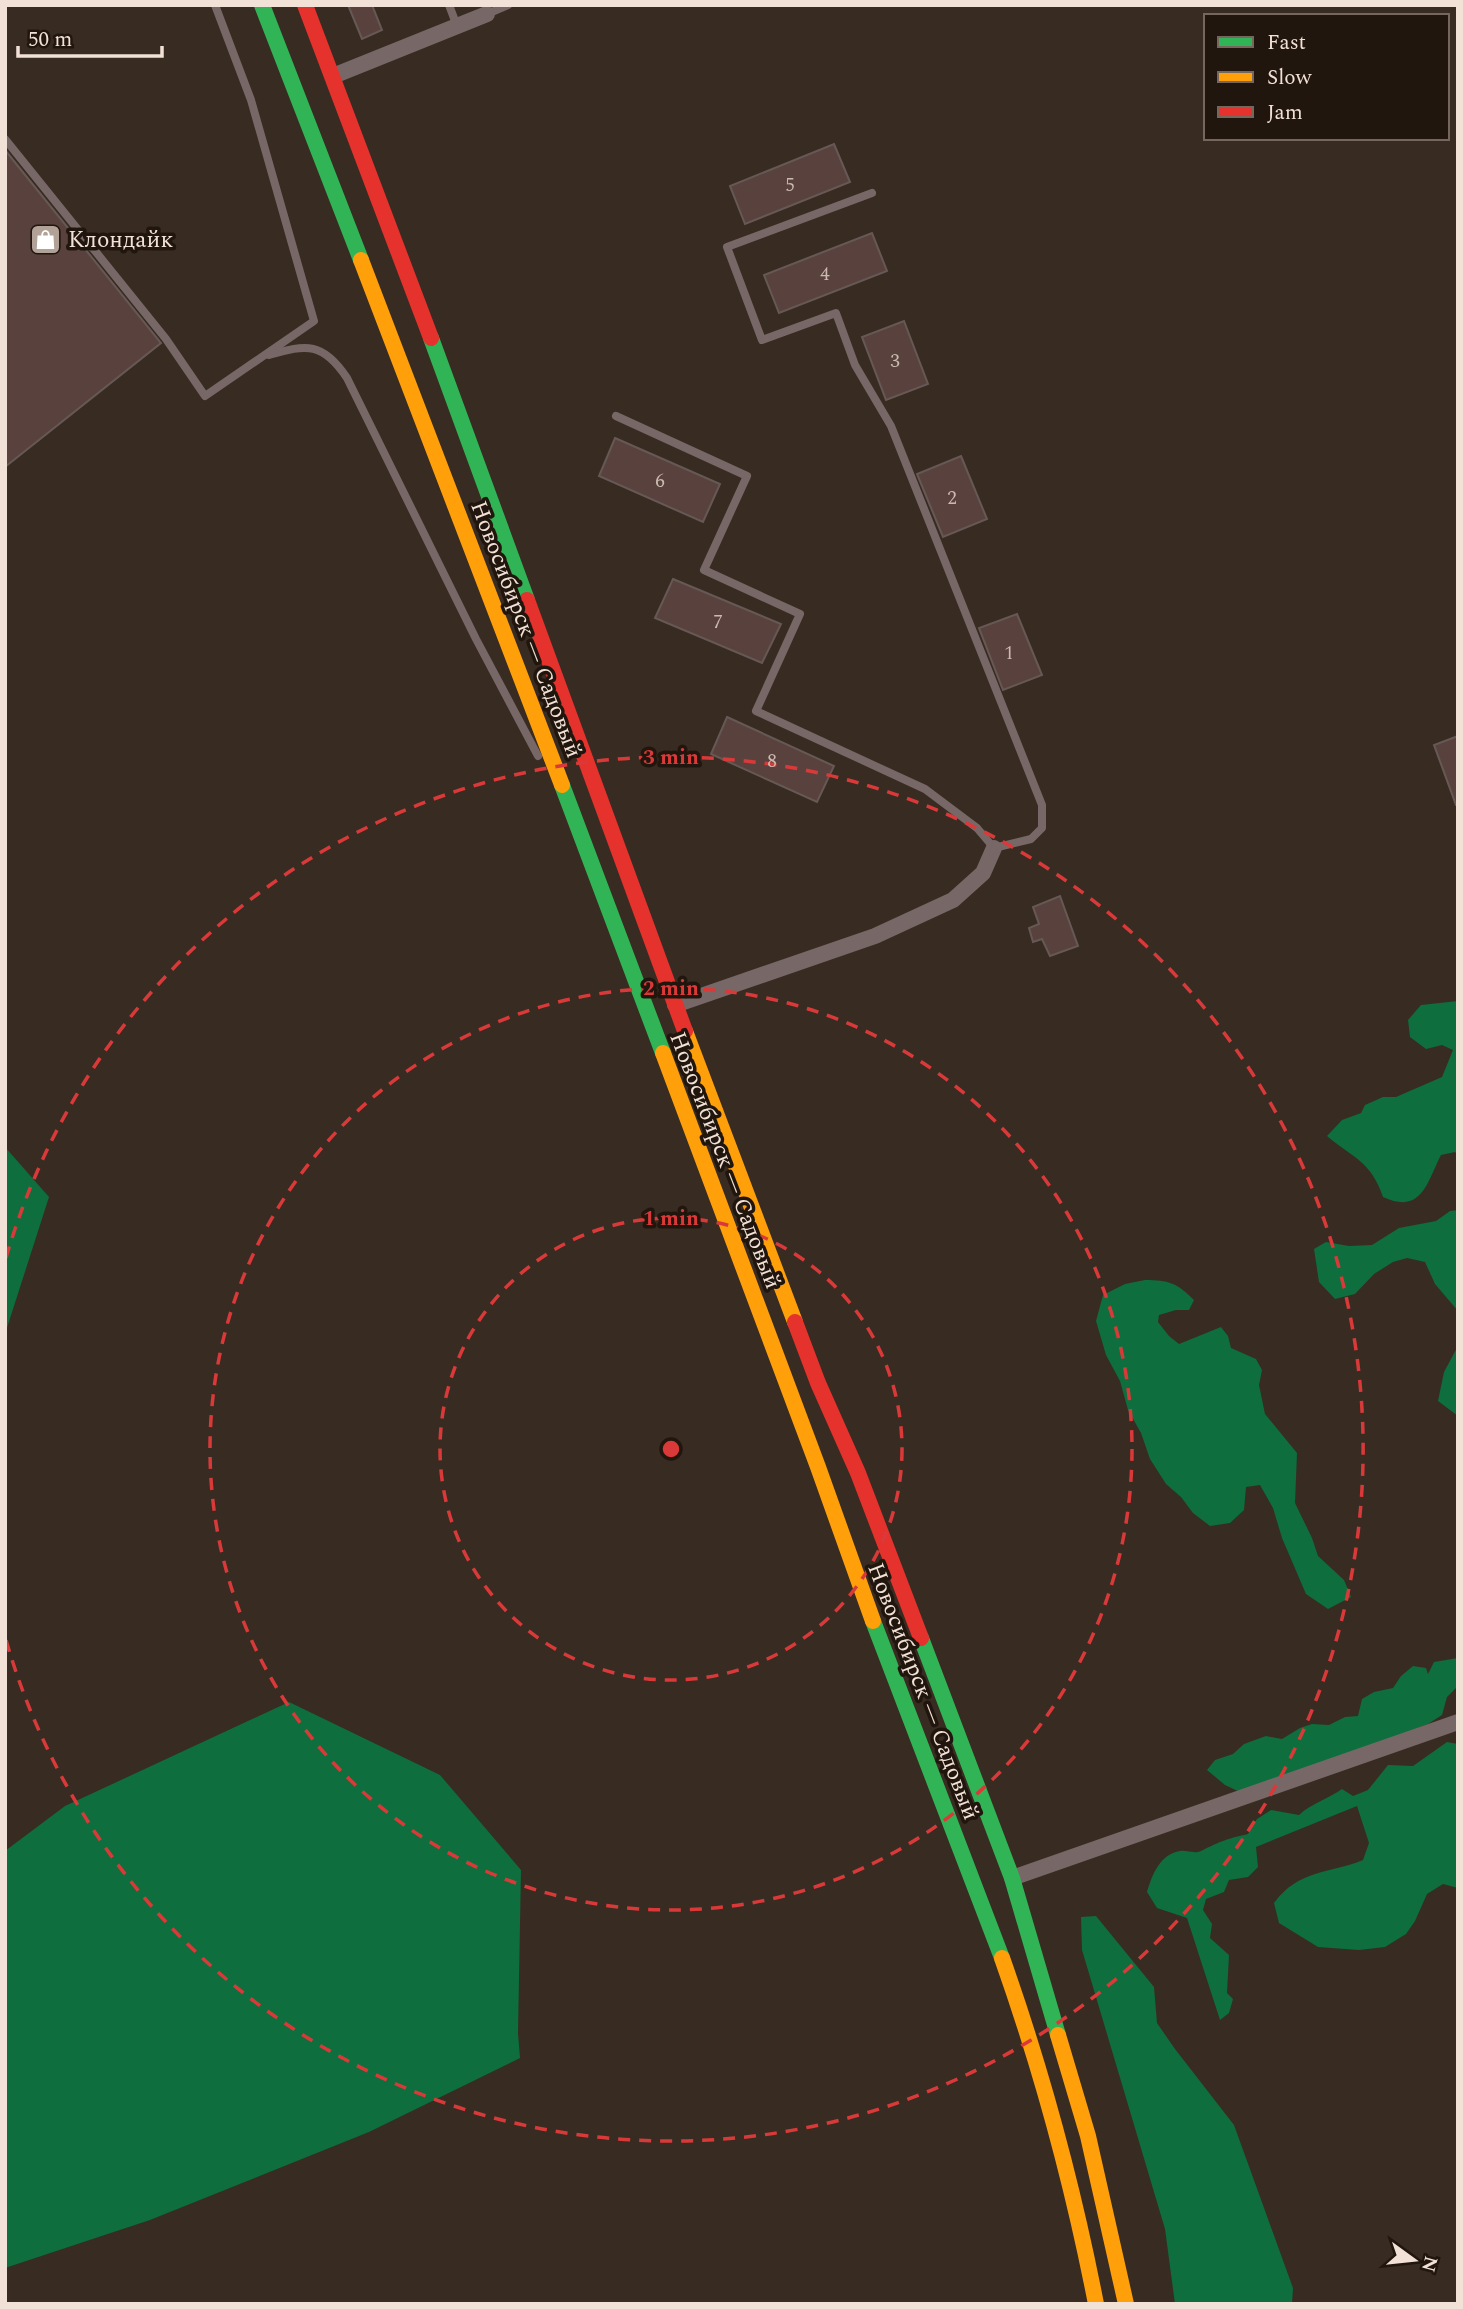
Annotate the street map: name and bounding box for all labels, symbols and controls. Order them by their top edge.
scale bar [18,14,161,58]
legend [1204,14,1449,140]
text: 50 m [28,24,72,56]
text: Fast [1267,27,1306,59]
text: Slow [1267,62,1313,94]
text: Jam [1267,97,1303,129]
house number: 5 [785,171,795,200]
shop icon: Клондайк [28,222,62,256]
place label: Клондайк [68,223,173,258]
house number: 4 [820,260,830,289]
house number: 3 [890,347,900,376]
house number: 6 [655,467,665,496]
house number: 2 [947,484,957,513]
street label: Новосибирск — Садовый [460,496,591,763]
house number: 7 [713,608,723,637]
house number: 1 [1004,639,1014,668]
text: 3 min [643,742,699,774]
house number: 8 [767,747,777,776]
text: 2 min [643,973,699,1005]
street label: Новосибирск — Садовый [659,1027,790,1294]
text: 1 min [643,1203,699,1235]
centre of rings [659,1437,683,1461]
street label: Новосибирск — Садовый [857,1558,988,1825]
north arrow [1379,2225,1449,2295]
text: N [1413,2253,1445,2275]

